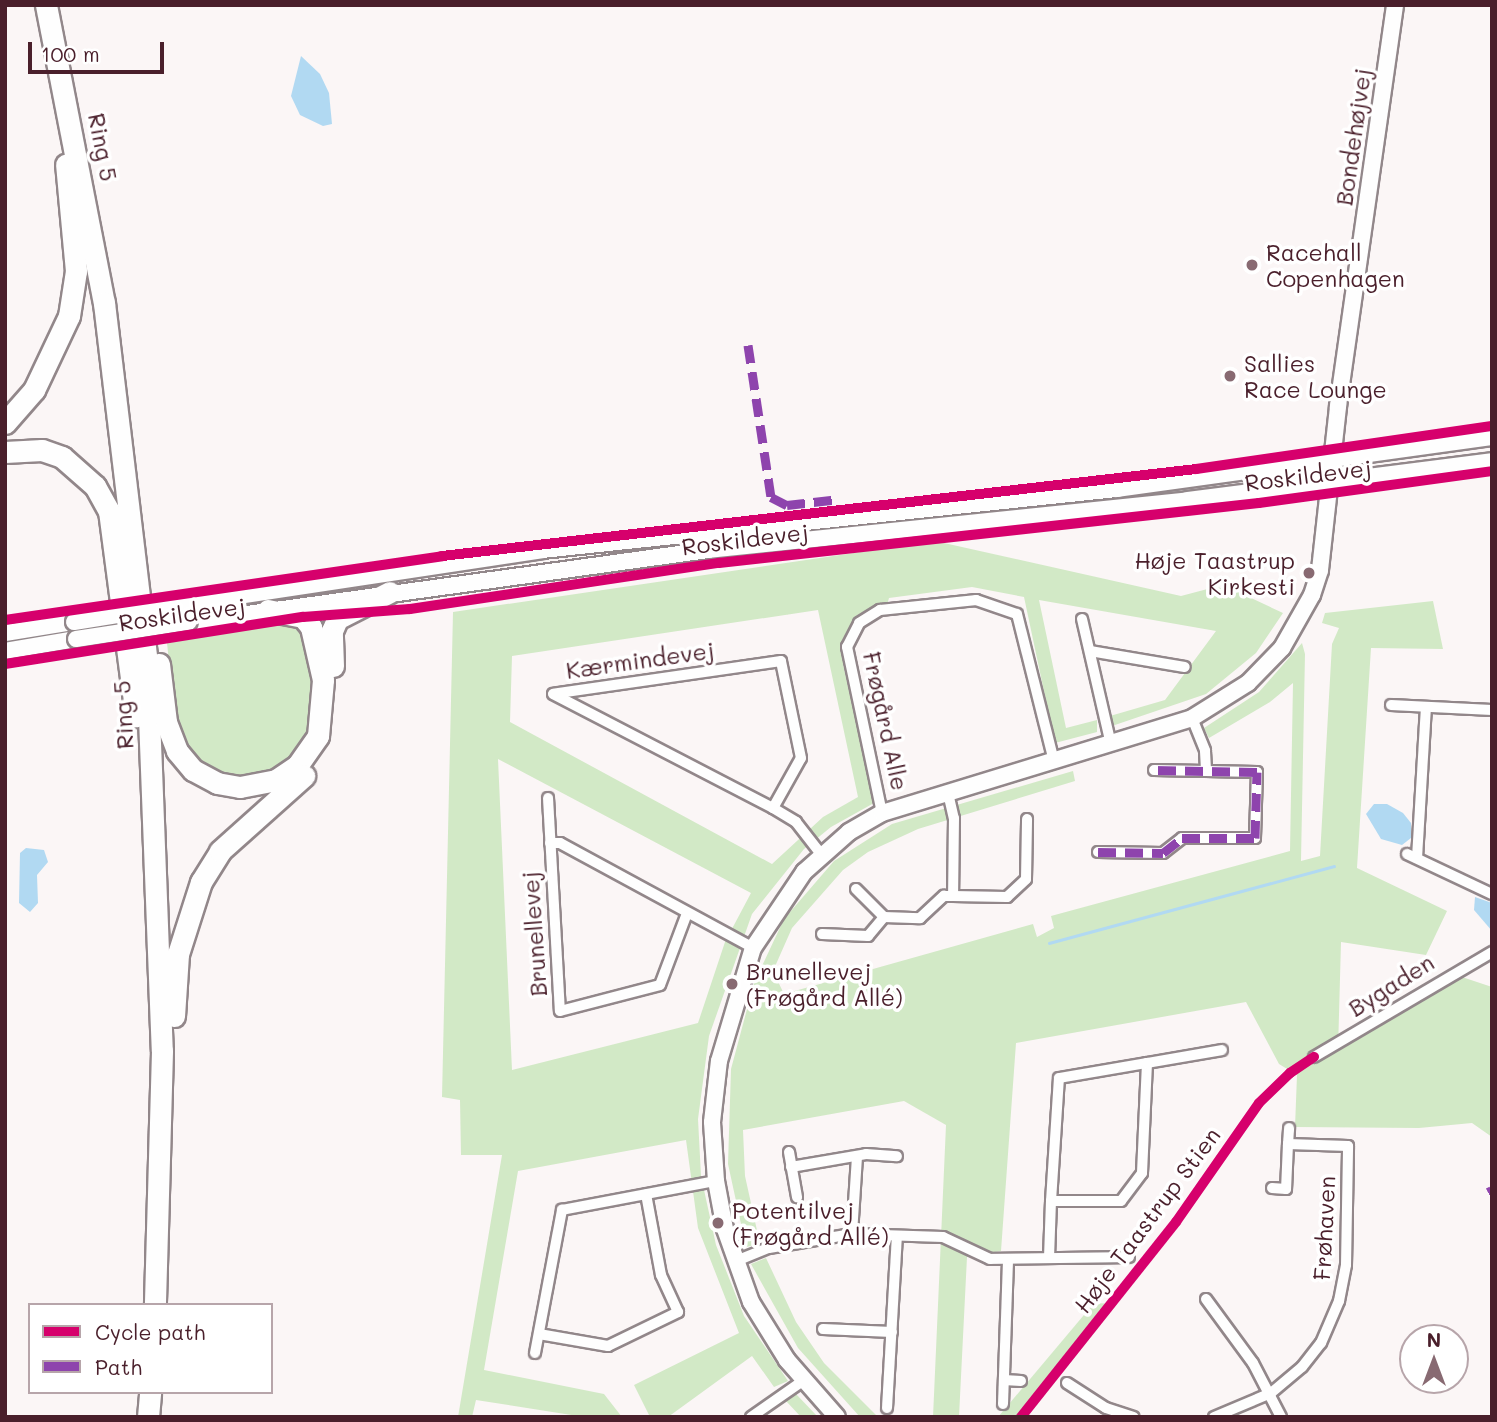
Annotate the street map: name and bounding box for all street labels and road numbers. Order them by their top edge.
street label: Bondehøjvej [1330,67,1376,207]
street label: Ring 5 [83,111,123,183]
street label: Roskildevej [1243,454,1373,496]
street label: Roskildevej [680,518,810,560]
street label: Roskildevej [117,591,247,637]
street label: Kærmindevej [564,636,716,684]
street label: Frøgård Alle [858,649,914,793]
street label: Ring 5 [107,680,139,750]
street label: Brunellevej [516,871,552,997]
street label: Bygaden [1343,948,1439,1022]
street label: Høje Taastrup Stien [1068,1122,1226,1318]
street label: Frøhaven [1307,1175,1341,1281]

